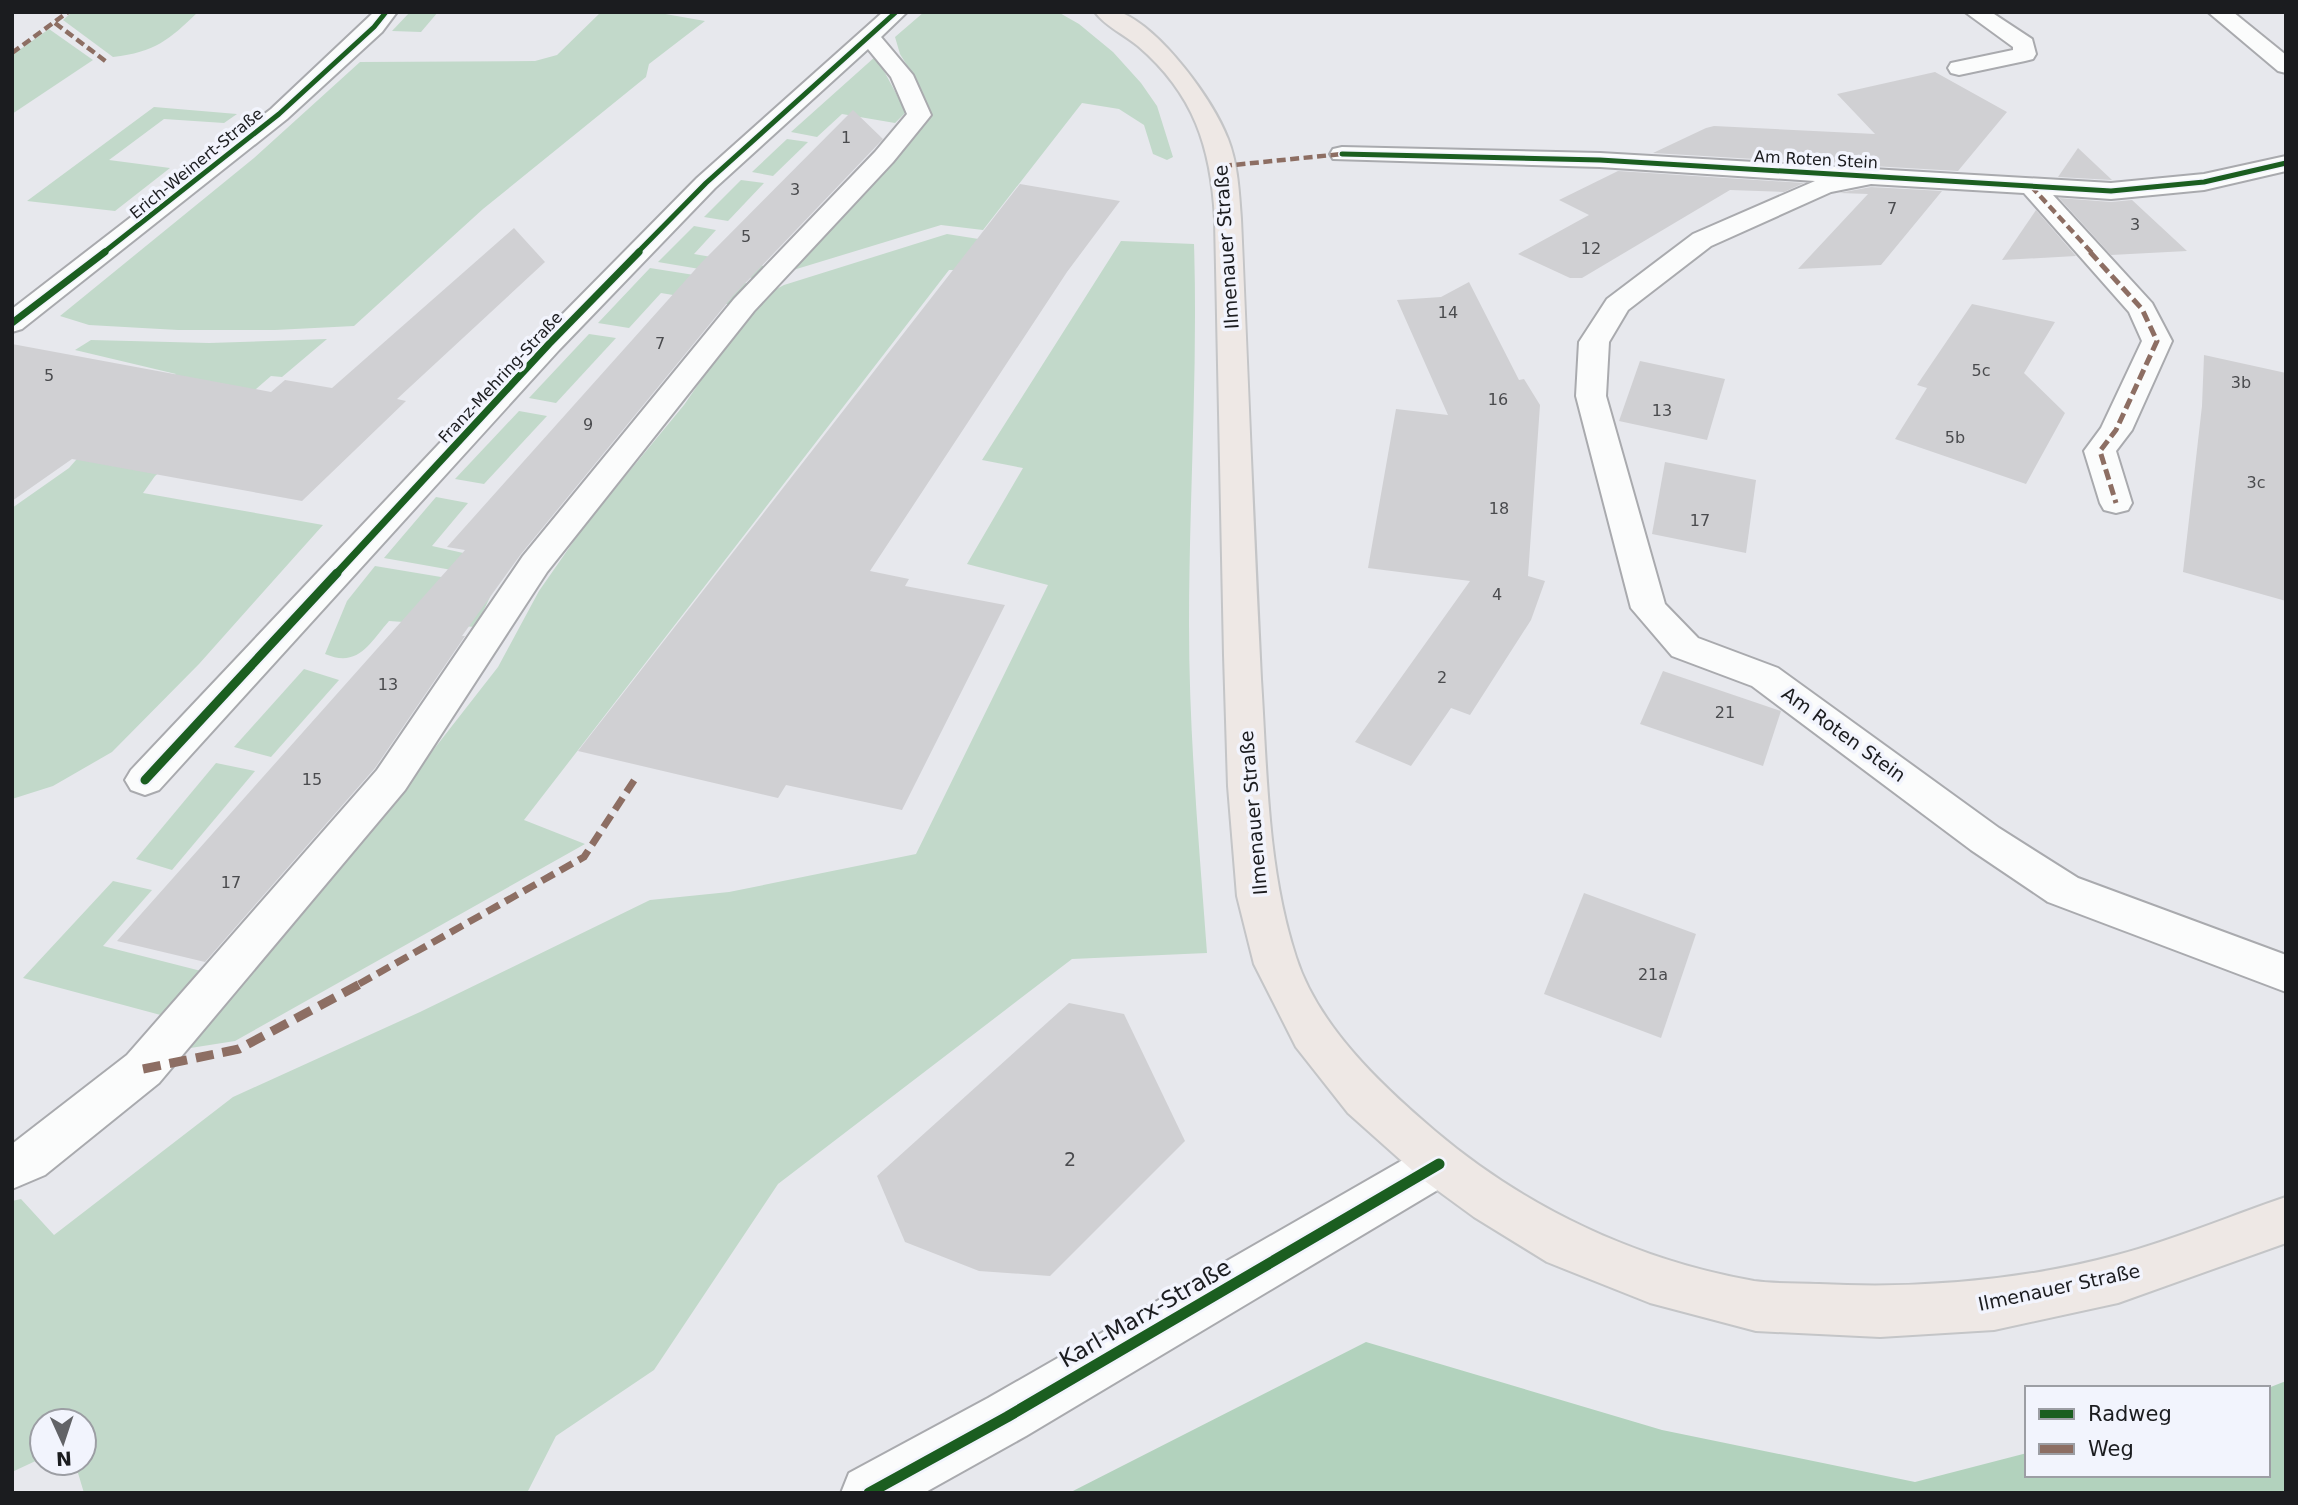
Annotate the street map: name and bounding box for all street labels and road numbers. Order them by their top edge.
street label: Erich-Weinert-Straße [126,104,267,223]
street label: Am Roten Stein [1754,147,1878,172]
street label: Ilmenauer Straße [1209,164,1243,330]
street label: Franz-Mehring-Straße [435,308,566,447]
street label: Am Roten Stein [1778,682,1910,786]
street label: Ilmenauer Straße [1235,730,1271,896]
street label: Karl-Marx-Straße [1055,1253,1235,1373]
street label: Ilmenauer Straße [1976,1259,2142,1315]

